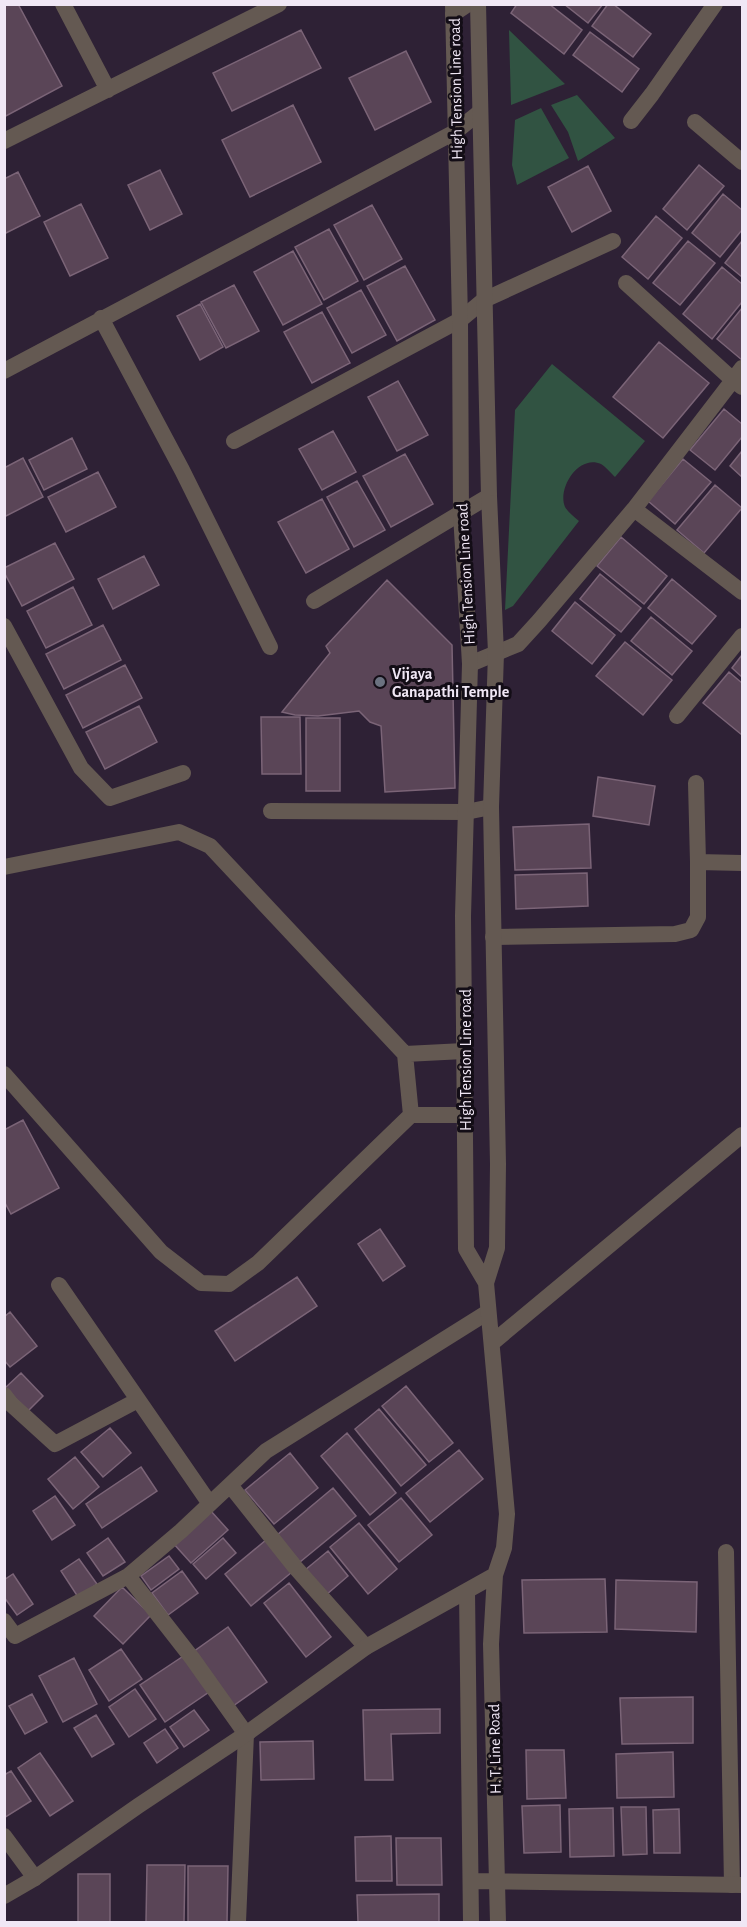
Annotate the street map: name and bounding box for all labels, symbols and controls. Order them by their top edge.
street label: High Tension Line road [447,18,465,160]
street label: High Tension Line road [454,503,478,645]
place label: Vijaya Ganapathi Temple [392,666,510,700]
marker: Vijaya Ganapathi Temple [373,675,387,689]
street label: High Tension Line road [458,989,474,1131]
street label: H. T. Line Road [486,1704,504,1794]

